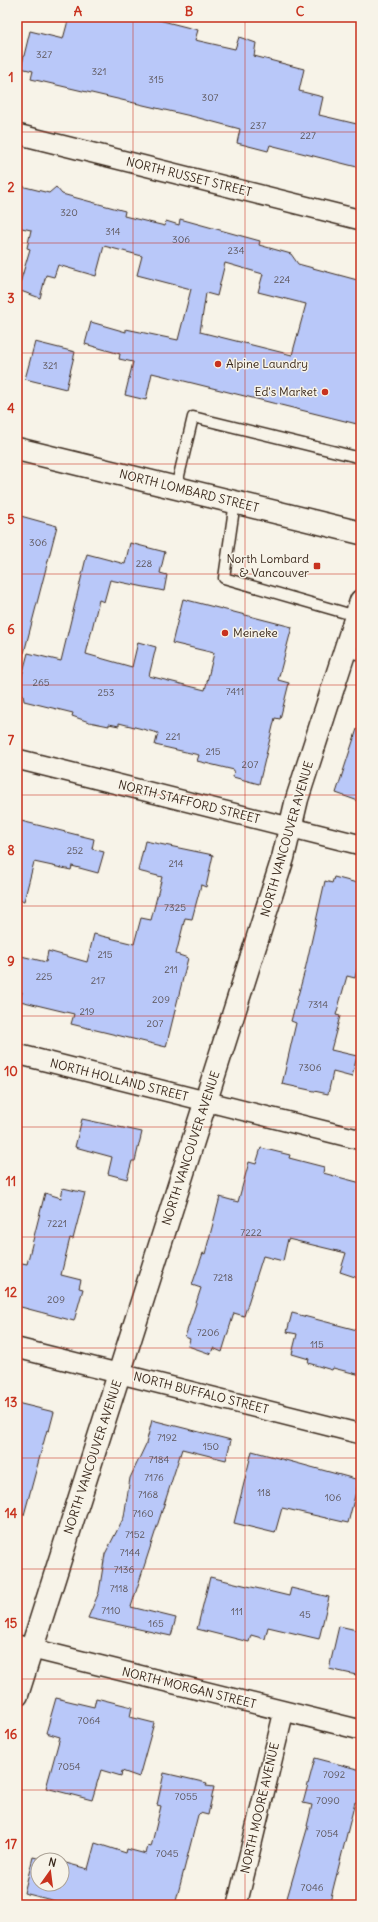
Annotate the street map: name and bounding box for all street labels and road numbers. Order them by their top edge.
street label: NORTH RUSSET STREET [125,154,253,199]
street label: NORTH LOMBARD STREET [118,466,260,515]
street label: NORTH VANCOUVER AVENUE [257,759,316,919]
street label: NORTH STAFFORD STREET [117,777,262,826]
street label: NORTH HOLLAND STREET [48,1055,190,1104]
street label: NORTH VANCOUVER AVENUE [158,1069,223,1227]
street label: NORTH BUFFALO STREET [132,1368,270,1417]
street label: NORTH VANCOUVER AVENUE [60,1378,125,1536]
street label: NORTH MORGAN STREET [120,1664,258,1711]
street label: NORTH MOORE AVENUE [237,1741,282,1875]

